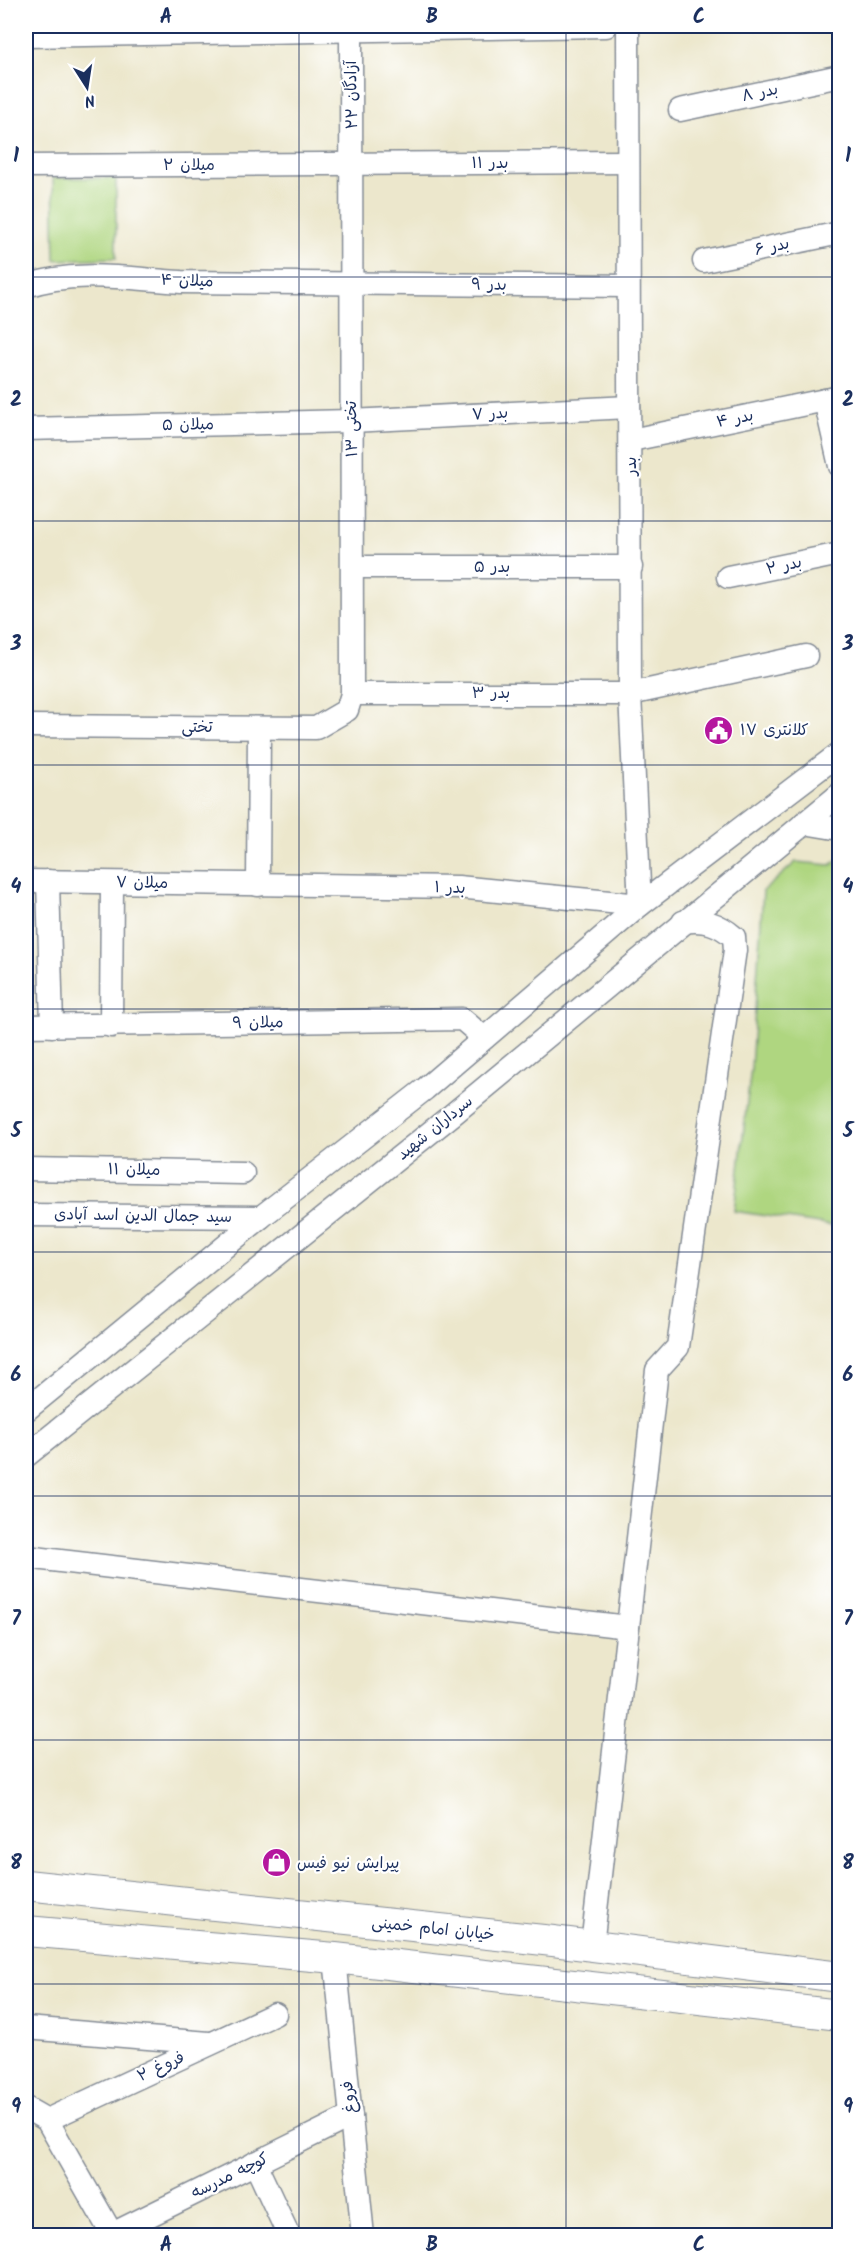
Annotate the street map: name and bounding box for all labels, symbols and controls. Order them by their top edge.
text: A [160,2,172,34]
text: B [426,2,438,34]
text: C [693,2,705,34]
north arrow [57,57,117,117]
street label: آزادگان ۲۲ [339,59,365,130]
street label: بدر ۸ [740,77,780,109]
text: N [82,87,97,113]
text: 1 [13,141,19,173]
text: 1 [845,141,851,173]
street label: بدر ۱۱ [472,151,508,176]
street label: میلان ۲ [163,153,215,178]
street label: بدر ۶ [752,231,792,263]
street label: میلان ۴ [160,268,214,294]
street label: بدر ۹ [471,272,507,298]
text: 2 [10,385,22,417]
text: 2 [842,385,854,417]
street label: تختی ۱۳ [339,400,365,457]
street label: بدر ۷ [471,401,509,427]
street label: بدر ۴ [714,403,756,435]
street label: میلان ۵ [162,412,214,438]
street label: بدر [619,457,644,477]
street label: بدر ۲ [764,550,804,582]
street label: بدر ۵ [474,555,510,580]
text: 3 [10,629,22,661]
text: 3 [842,629,854,661]
street label: بدر ۳ [472,681,510,706]
public building icon: کلانتری ۱۷ [703,714,735,746]
street label: تختی [181,715,213,740]
place label: کلانتری ۱۷ [740,718,809,743]
street label: میلان ۷ [116,870,168,896]
text: 4 [11,872,22,904]
text: 4 [843,872,854,904]
street label: بدر ۱ [434,875,466,901]
street label: میلان ۹ [232,1010,284,1036]
street label: سرداران شهید [391,1089,479,1167]
text: 5 [10,1116,23,1148]
text: 5 [842,1116,855,1148]
street label: میلان ۱۱ [108,1157,160,1183]
street label: سید جمال الدین اسد آبادی [54,1202,232,1230]
text: 6 [11,1360,22,1392]
text: 6 [843,1360,854,1392]
text: 7 [11,1604,21,1636]
text: 7 [843,1604,853,1636]
shop icon: پیرایش نیو فیس [260,1847,292,1879]
text: 8 [10,1848,22,1880]
text: 8 [842,1848,854,1880]
place label: پیرایش نیو فیس [297,1851,400,1876]
street label: خیابان امام خمینی [370,1910,496,1948]
street label: فروغ ۲ [133,2045,189,2089]
street label: فروغ [335,2080,363,2114]
text: 9 [11,2092,21,2124]
text: 9 [843,2092,853,2124]
street label: کوچه مدرسه [187,2146,273,2205]
text: A [160,2230,172,2261]
text: B [426,2230,438,2261]
text: C [693,2230,705,2261]

